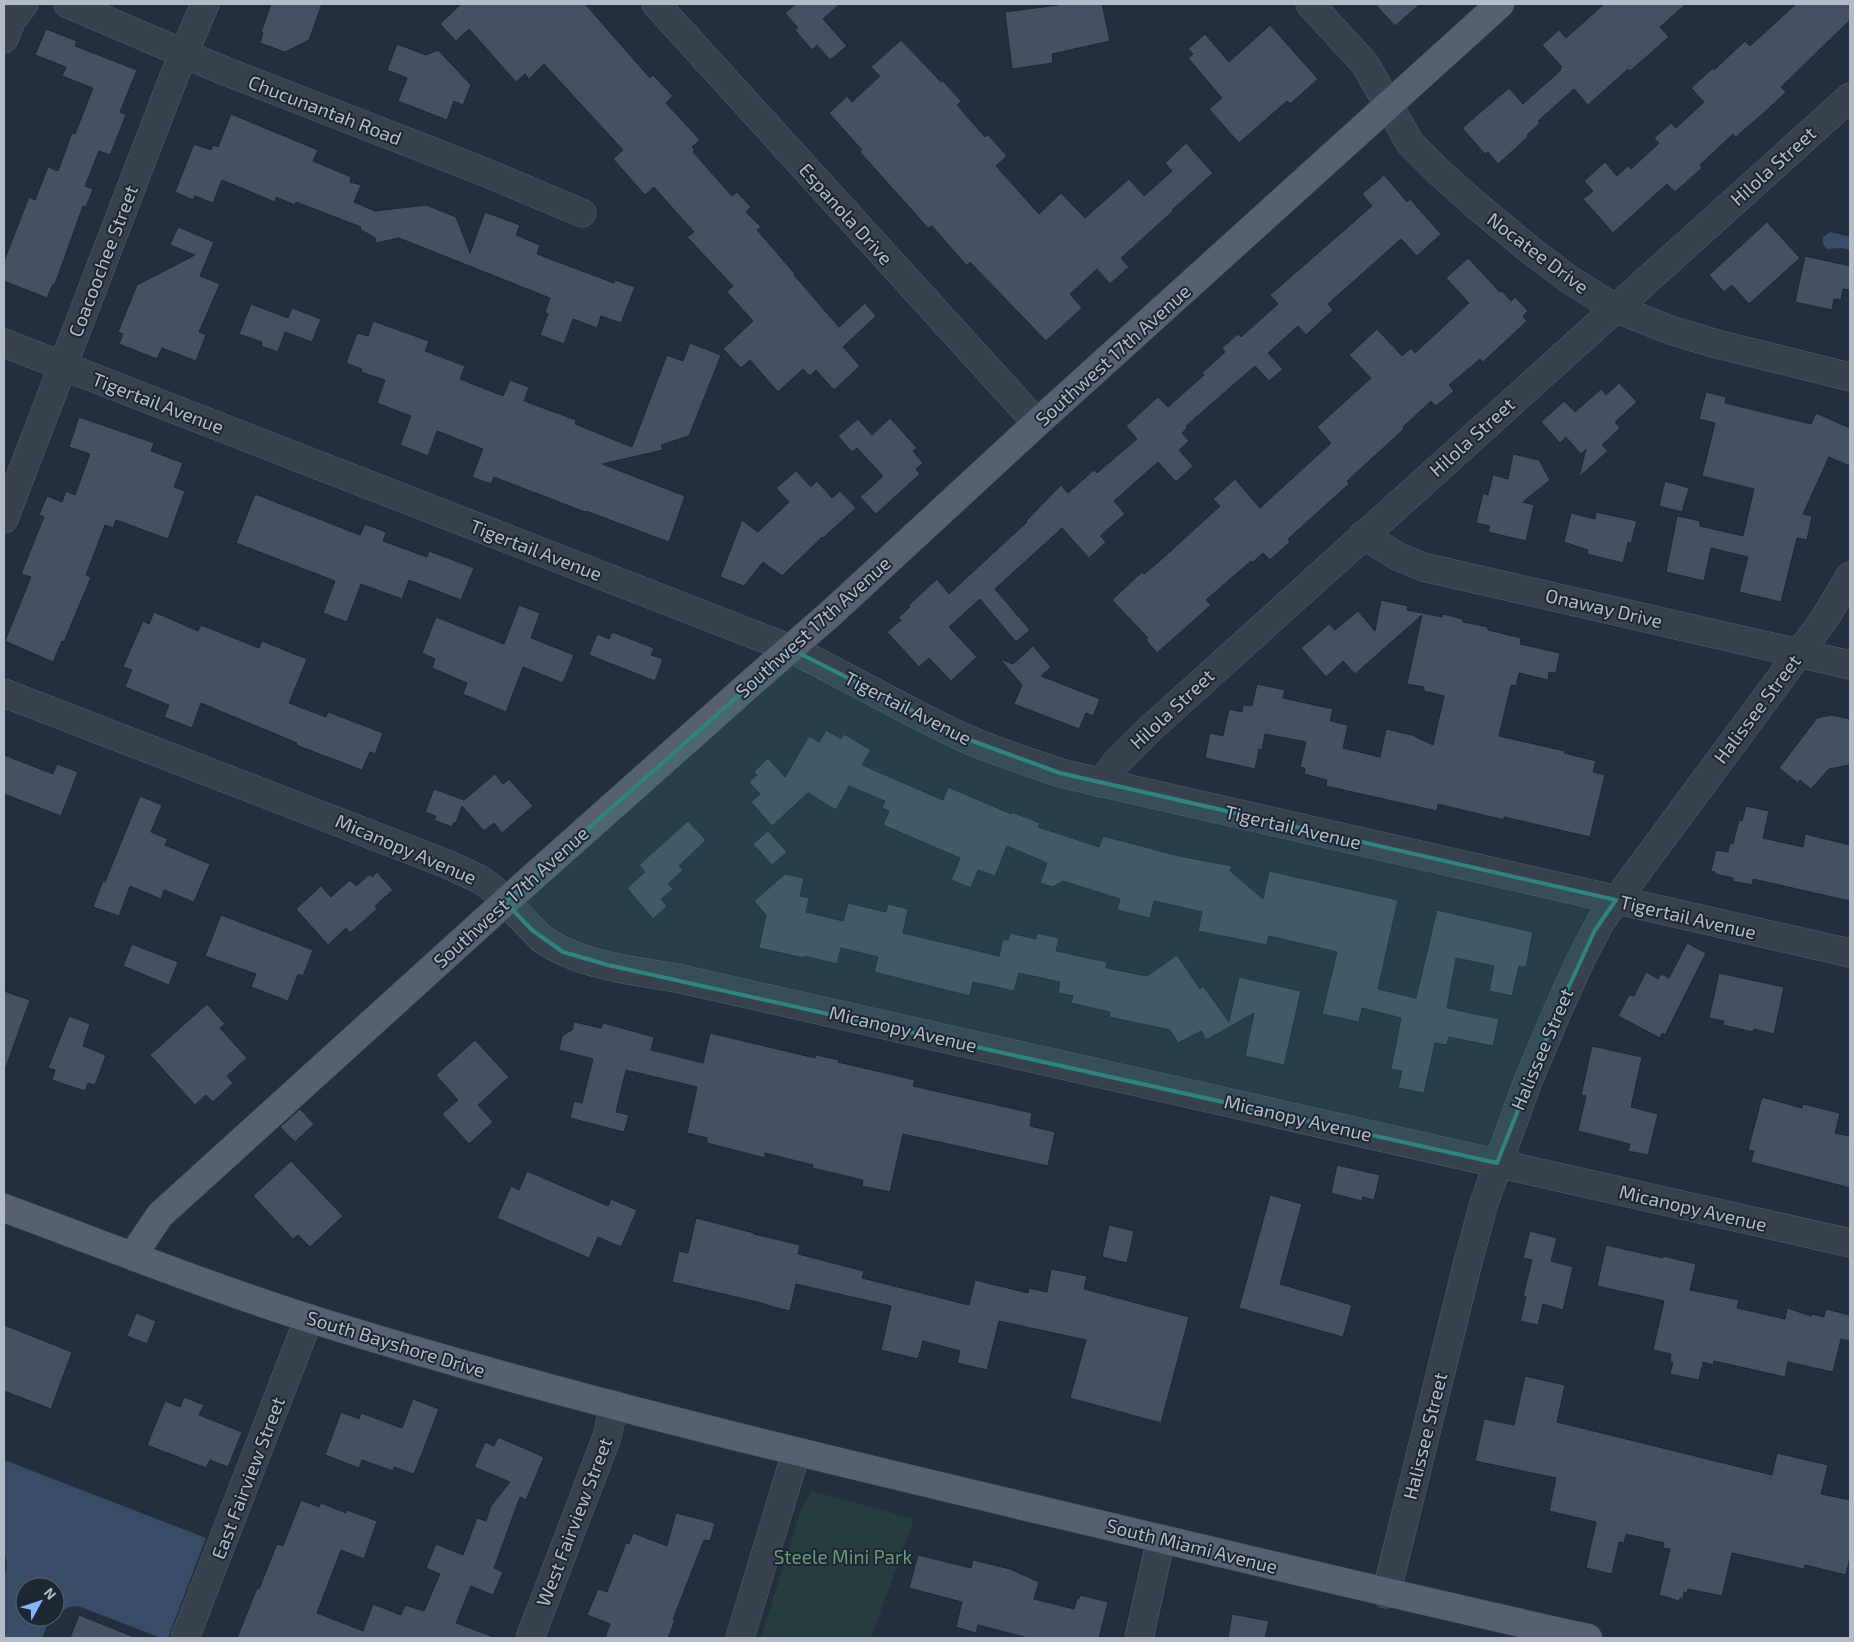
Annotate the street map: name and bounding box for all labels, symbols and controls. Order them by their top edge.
street label: Chucunantah Road [245,70,405,149]
street label: Hilola Street [1725,121,1820,210]
street label: Espanola Drive [795,158,898,269]
street label: Coacoochee Street [63,182,142,340]
street label: Nocatee Drive [1483,207,1594,298]
street label: Southwest 17th Avenue [1030,279,1195,430]
street label: Tigertail Avenue [89,367,227,438]
street label: Hilola Street [1424,392,1519,481]
street label: Tigertail Avenue [467,514,605,585]
street label: Southwest 17th Avenue [730,551,895,702]
street label: Onaway Drive [1543,583,1665,632]
street label: Halissee Street [1708,650,1805,768]
street label: Hilola Street [1125,664,1219,754]
street label: Tigertail Avenue [841,666,975,749]
street label: Tigertail Avenue [1223,800,1363,853]
street label: Micanopy Avenue [332,808,480,889]
street label: Southwest 17th Avenue [428,821,593,972]
street label: Tigertail Avenue [1618,890,1758,943]
street label: Halissee Street [1506,984,1578,1113]
street label: Micanopy Avenue [827,1000,979,1057]
street label: Micanopy Avenue [1222,1089,1374,1146]
street label: Micanopy Avenue [1617,1179,1769,1236]
street label: South Bayshore Drive [304,1305,488,1382]
street label: Halissee Street [1398,1370,1451,1502]
street label: East Fairview Street [206,1393,289,1562]
street label: West Fairview Street [531,1434,616,1609]
street label: South Miami Avenue [1104,1513,1280,1578]
park label: Steele Mini Park [774,1545,913,1568]
north arrow [15,1577,65,1627]
text: N [41,1584,60,1603]

